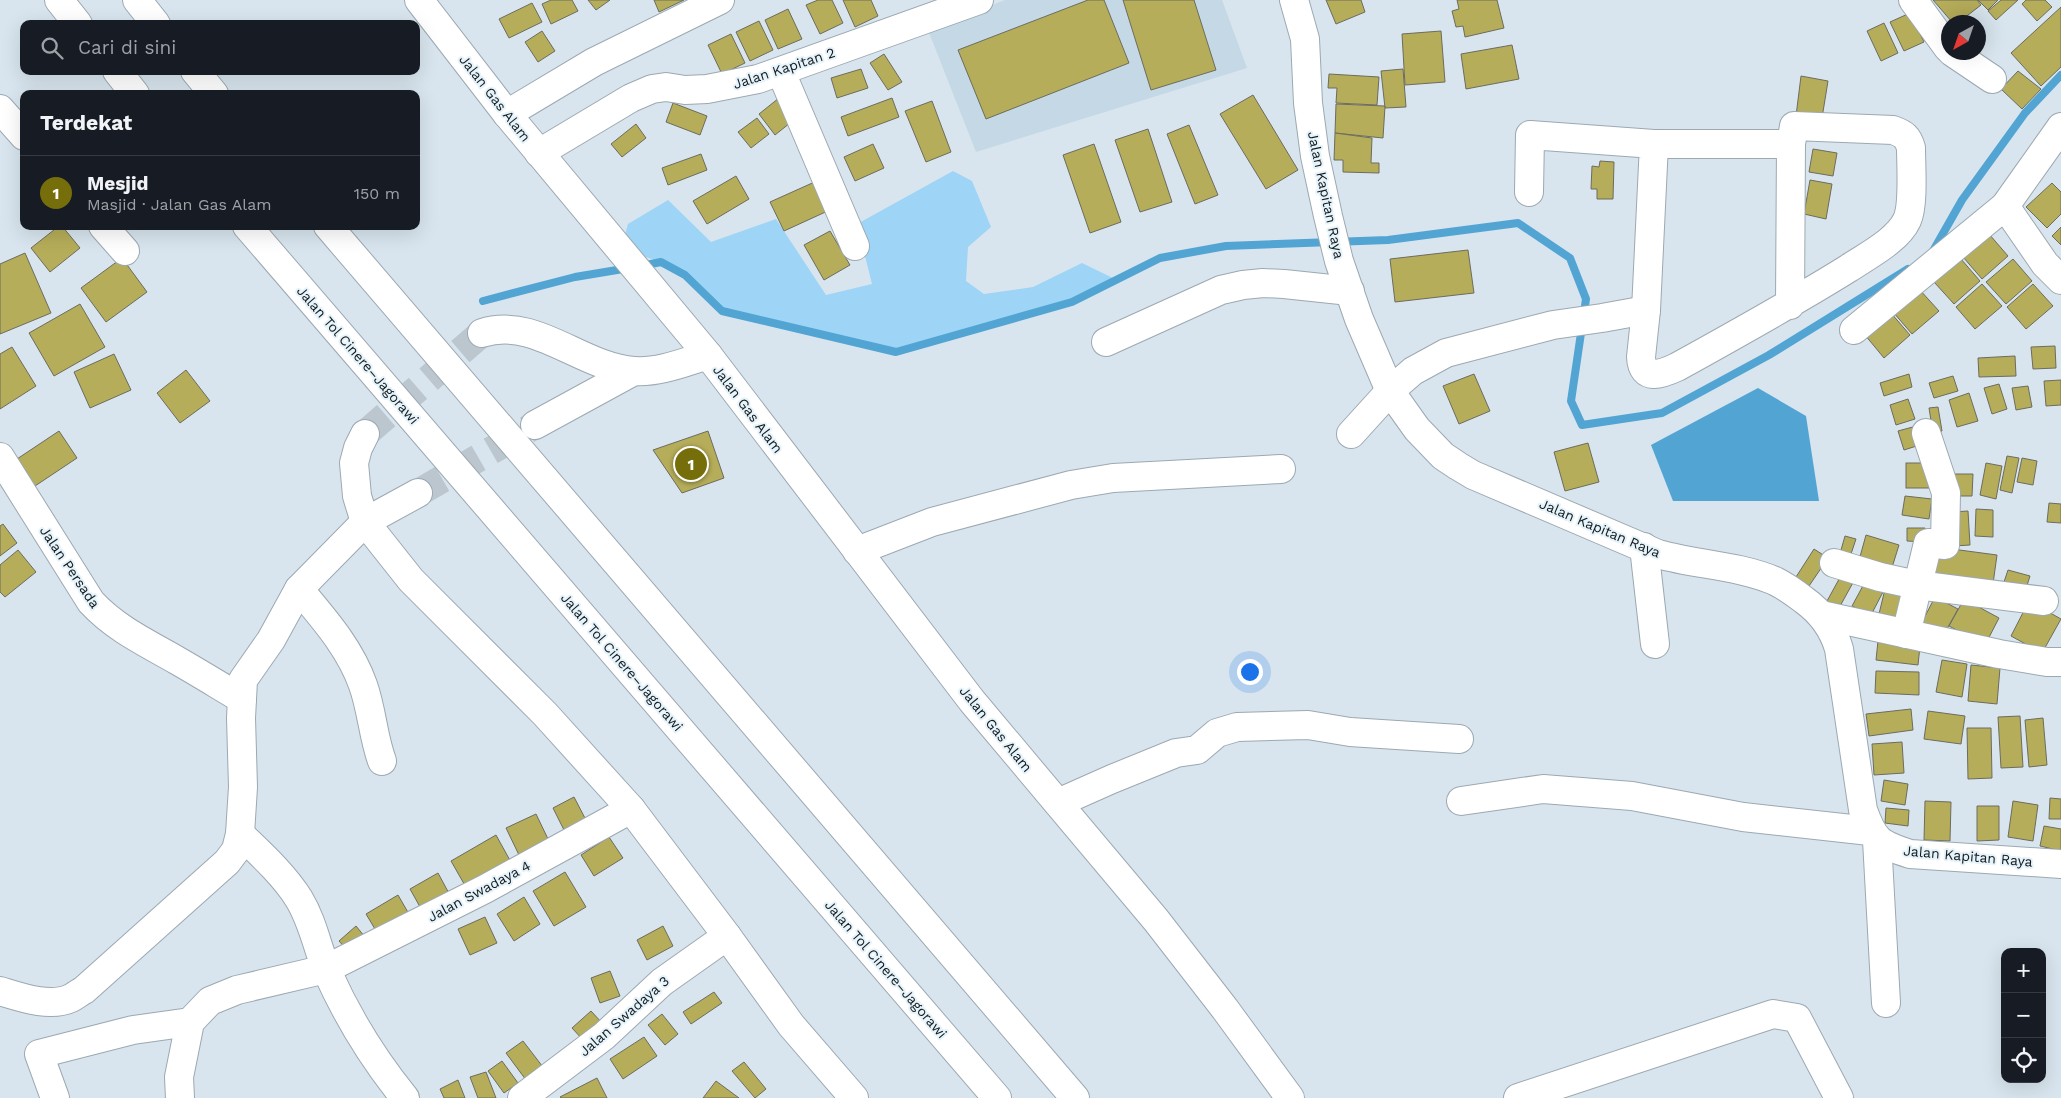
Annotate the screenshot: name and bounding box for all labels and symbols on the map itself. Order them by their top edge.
north arrow [1941,15,1986,60]
street label: Jalan Kapitan 2 [731,44,837,92]
street label: Jalan Gas Alam [456,51,534,145]
street label: Jalan Kapitan Raya [1305,130,1347,260]
street label: Jalan Tol Cinere–Jagorawi [294,283,422,427]
street label: Jalan Gas Alam [710,362,786,456]
pin: 1 [675,445,707,483]
street label: Jalan Kapitan Raya [1537,495,1663,561]
street label: Jalan Persada [37,523,103,611]
street label: Jalan Tol Cinere–Jagorawi [558,590,686,734]
your location [1237,659,1263,685]
street label: Jalan Gas Alam [957,683,1035,775]
street label: Jalan Kapitan Raya [1903,842,2033,870]
street label: Jalan Swadaya 4 [425,857,533,925]
street label: Jalan Tol Cinere–Jagorawi [822,897,950,1041]
street label: Jalan Swadaya 3 [576,973,672,1059]

